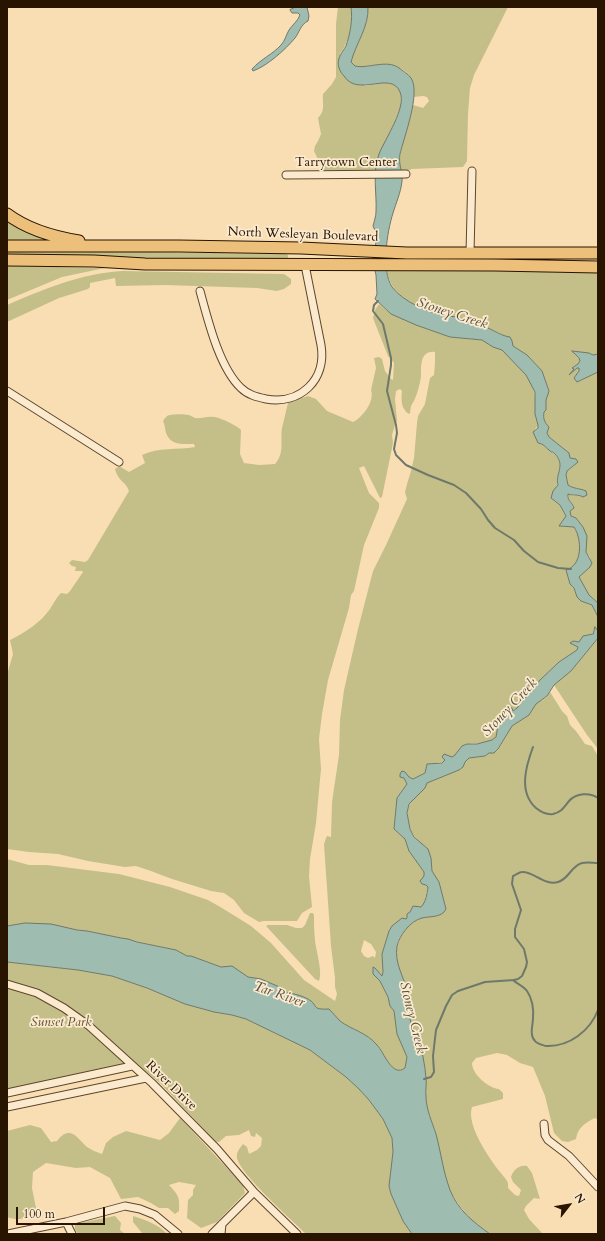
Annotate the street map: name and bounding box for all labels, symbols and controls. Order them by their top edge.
street label: Tarrytown Center [295,155,397,171]
street label: North Wesleyan Boulevard [227,225,379,245]
water label: Stoney Creek [414,295,490,333]
water label: Stoney Creek [479,675,541,741]
water label: Tar River [251,978,307,1012]
water label: Stoney Creek [395,980,429,1056]
park label: Sunset Park [30,1015,92,1031]
street label: River Drive [142,1058,200,1114]
north arrow [549,1185,589,1225]
text: N [571,1191,589,1207]
scale bar [18,1199,107,1225]
text: 100 m [23,1206,55,1222]

